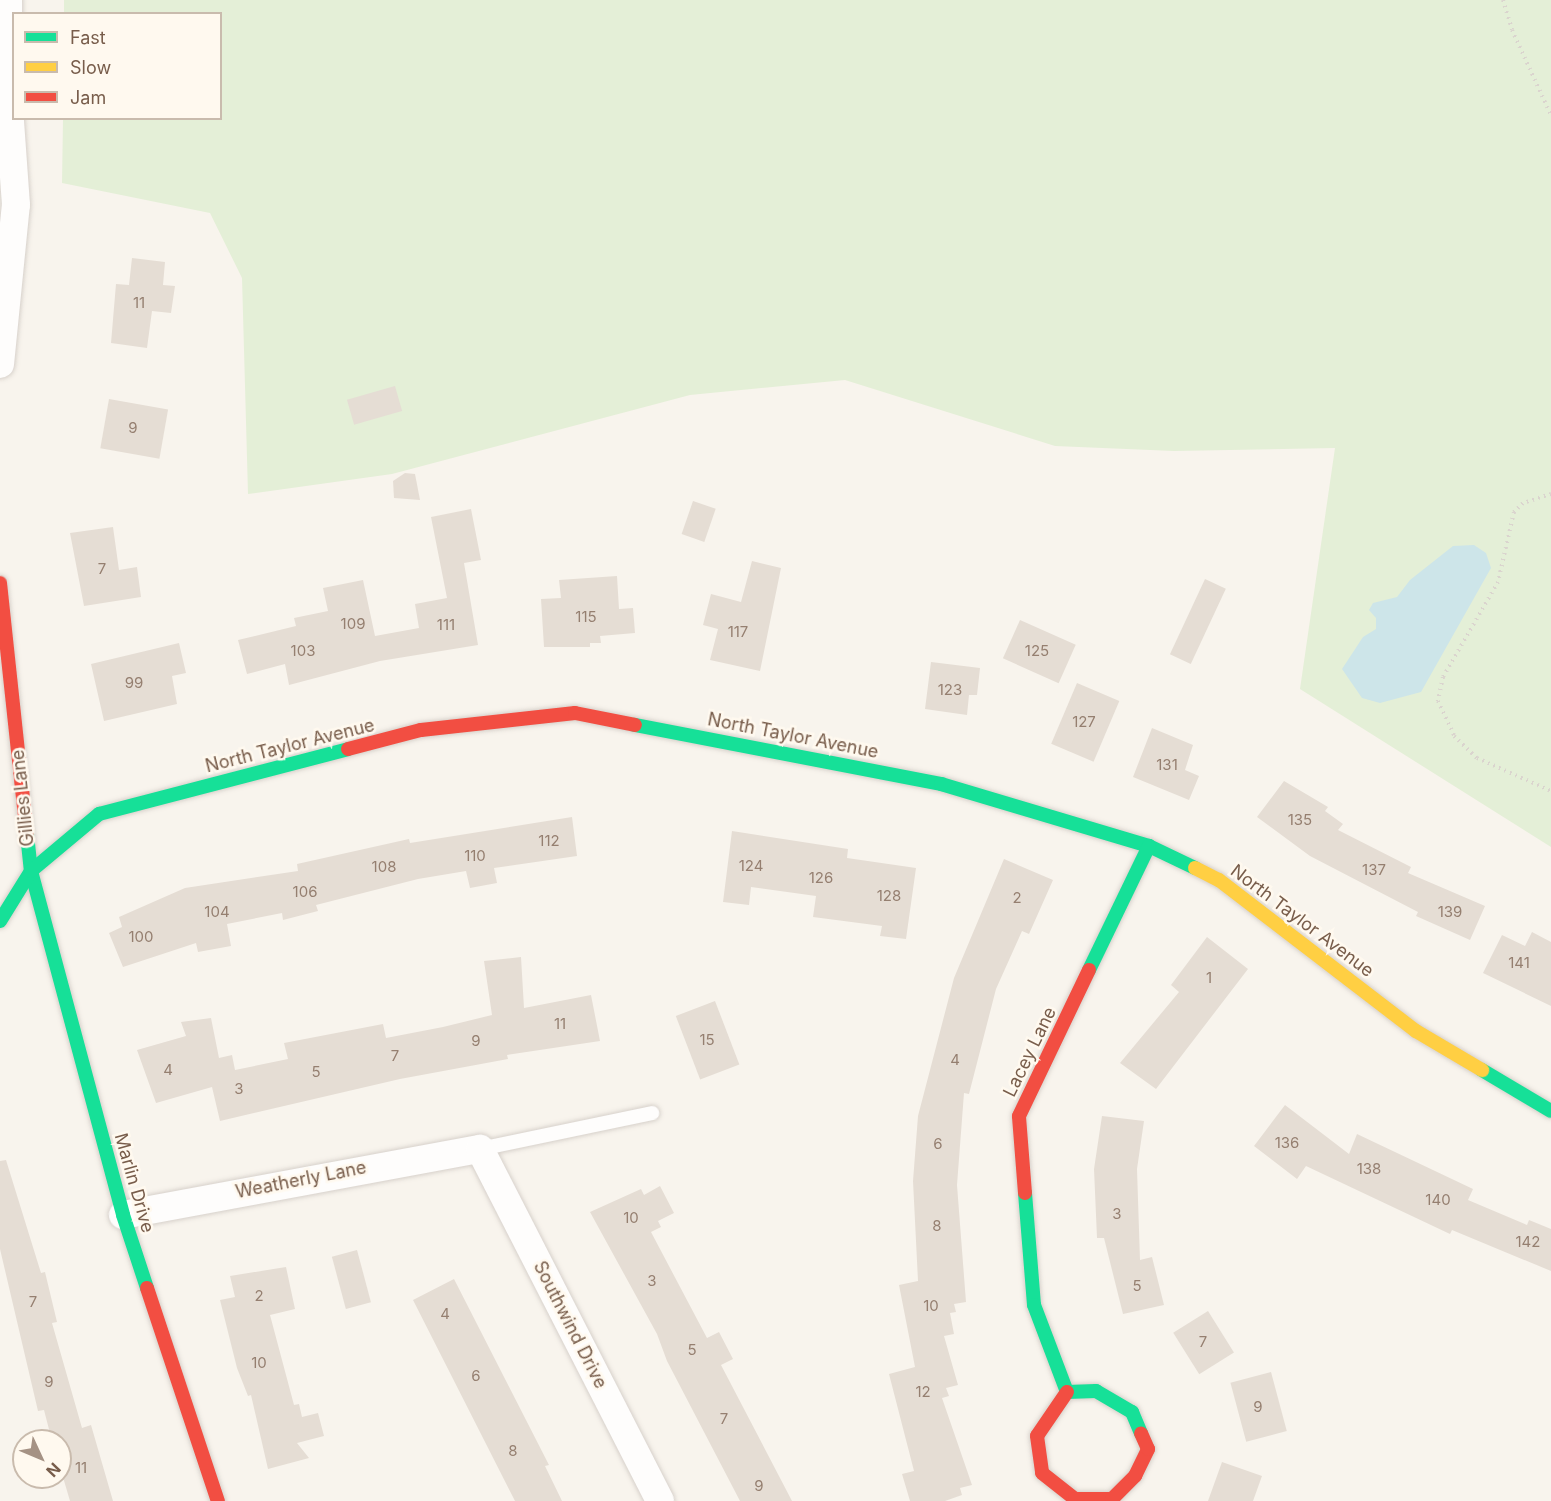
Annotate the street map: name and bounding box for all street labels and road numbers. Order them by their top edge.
street label: North Taylor Avenue [706,709,880,763]
street label: North Taylor Avenue [203,715,377,777]
street label: Gillies Lane [7,748,39,848]
street label: North Taylor Avenue [1226,860,1378,982]
street label: Lacey Lane [999,1004,1061,1100]
street label: Marlin Drive [109,1131,159,1235]
street label: Weatherly Lane [234,1157,368,1203]
street label: Southwind Drive [529,1258,611,1392]

